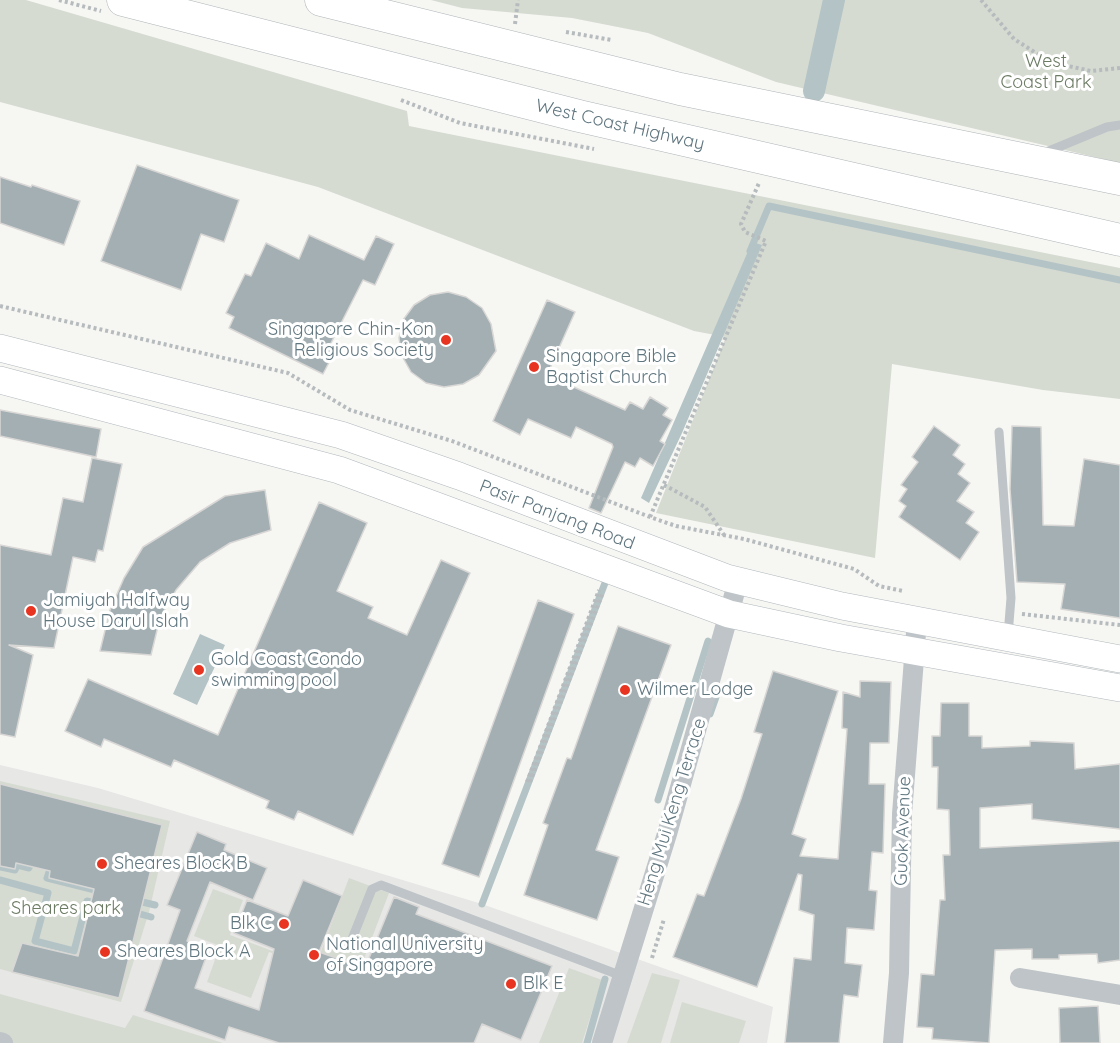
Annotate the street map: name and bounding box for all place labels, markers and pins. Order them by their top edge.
place label: Singapore Chin-Kon Religious Society [268,319,434,362]
marker: Singapore Chin-Kon Religious Society [439,333,453,347]
place label: Singapore Bible Baptist Church [546,346,676,388]
marker: Singapore Bible Baptist Church [527,360,541,374]
place label: Jamiyah Halfway House Darul Islah [43,590,190,632]
marker: Jamiyah Halfway House Darul Islah [24,604,38,618]
place label: Gold Coast Condo swimming pool [211,649,362,692]
marker: Gold Coast Condo swimming pool [192,663,206,677]
place label: Wilmer Lodge [637,679,753,701]
marker: Wilmer Lodge [618,683,632,697]
place label: Sheares Block B [114,853,248,875]
marker: Sheares Block B [95,857,109,871]
place label: Blk C [230,913,272,935]
marker: Blk C [277,917,291,931]
place label: National University of Singapore [326,934,483,976]
place label: Sheares Block A [117,941,251,963]
marker: Sheares Block A [98,945,112,959]
marker: National University of Singapore [307,948,321,962]
place label: Blk E [523,973,564,995]
marker: Blk E [504,977,518,991]

